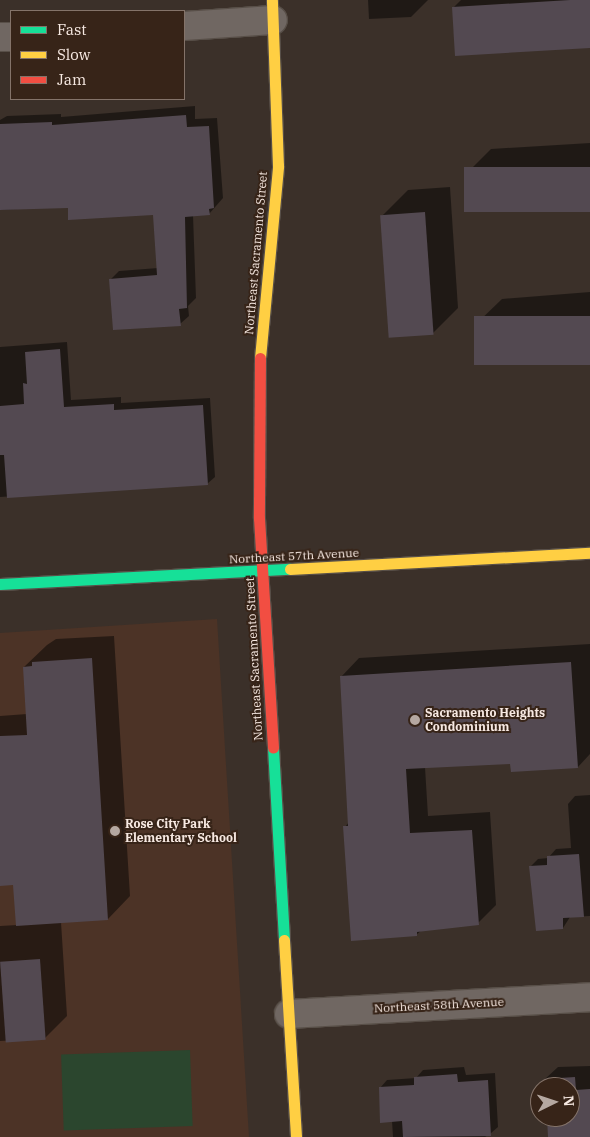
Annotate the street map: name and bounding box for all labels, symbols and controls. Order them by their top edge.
legend [10,10,185,100]
text: Fast [57,20,87,39]
text: Slow [57,45,90,64]
text: Jam [57,70,86,89]
street label: Northeast Sacramento Street [242,171,270,335]
street label: Northeast 57th Avenue [229,545,359,567]
street label: Northeast Sacramento Street [243,577,265,741]
place label: Sacramento Heights Condominium [425,706,545,734]
marker: Sacramento Heights Condominium [409,714,421,726]
place label: Rose City Park Elementary School [125,817,237,845]
marker: Rose City Park Elementary School [109,825,121,837]
street label: Northeast 58th Avenue [374,994,504,1016]
north arrow [530,1077,580,1127]
text: N [560,1095,578,1107]

